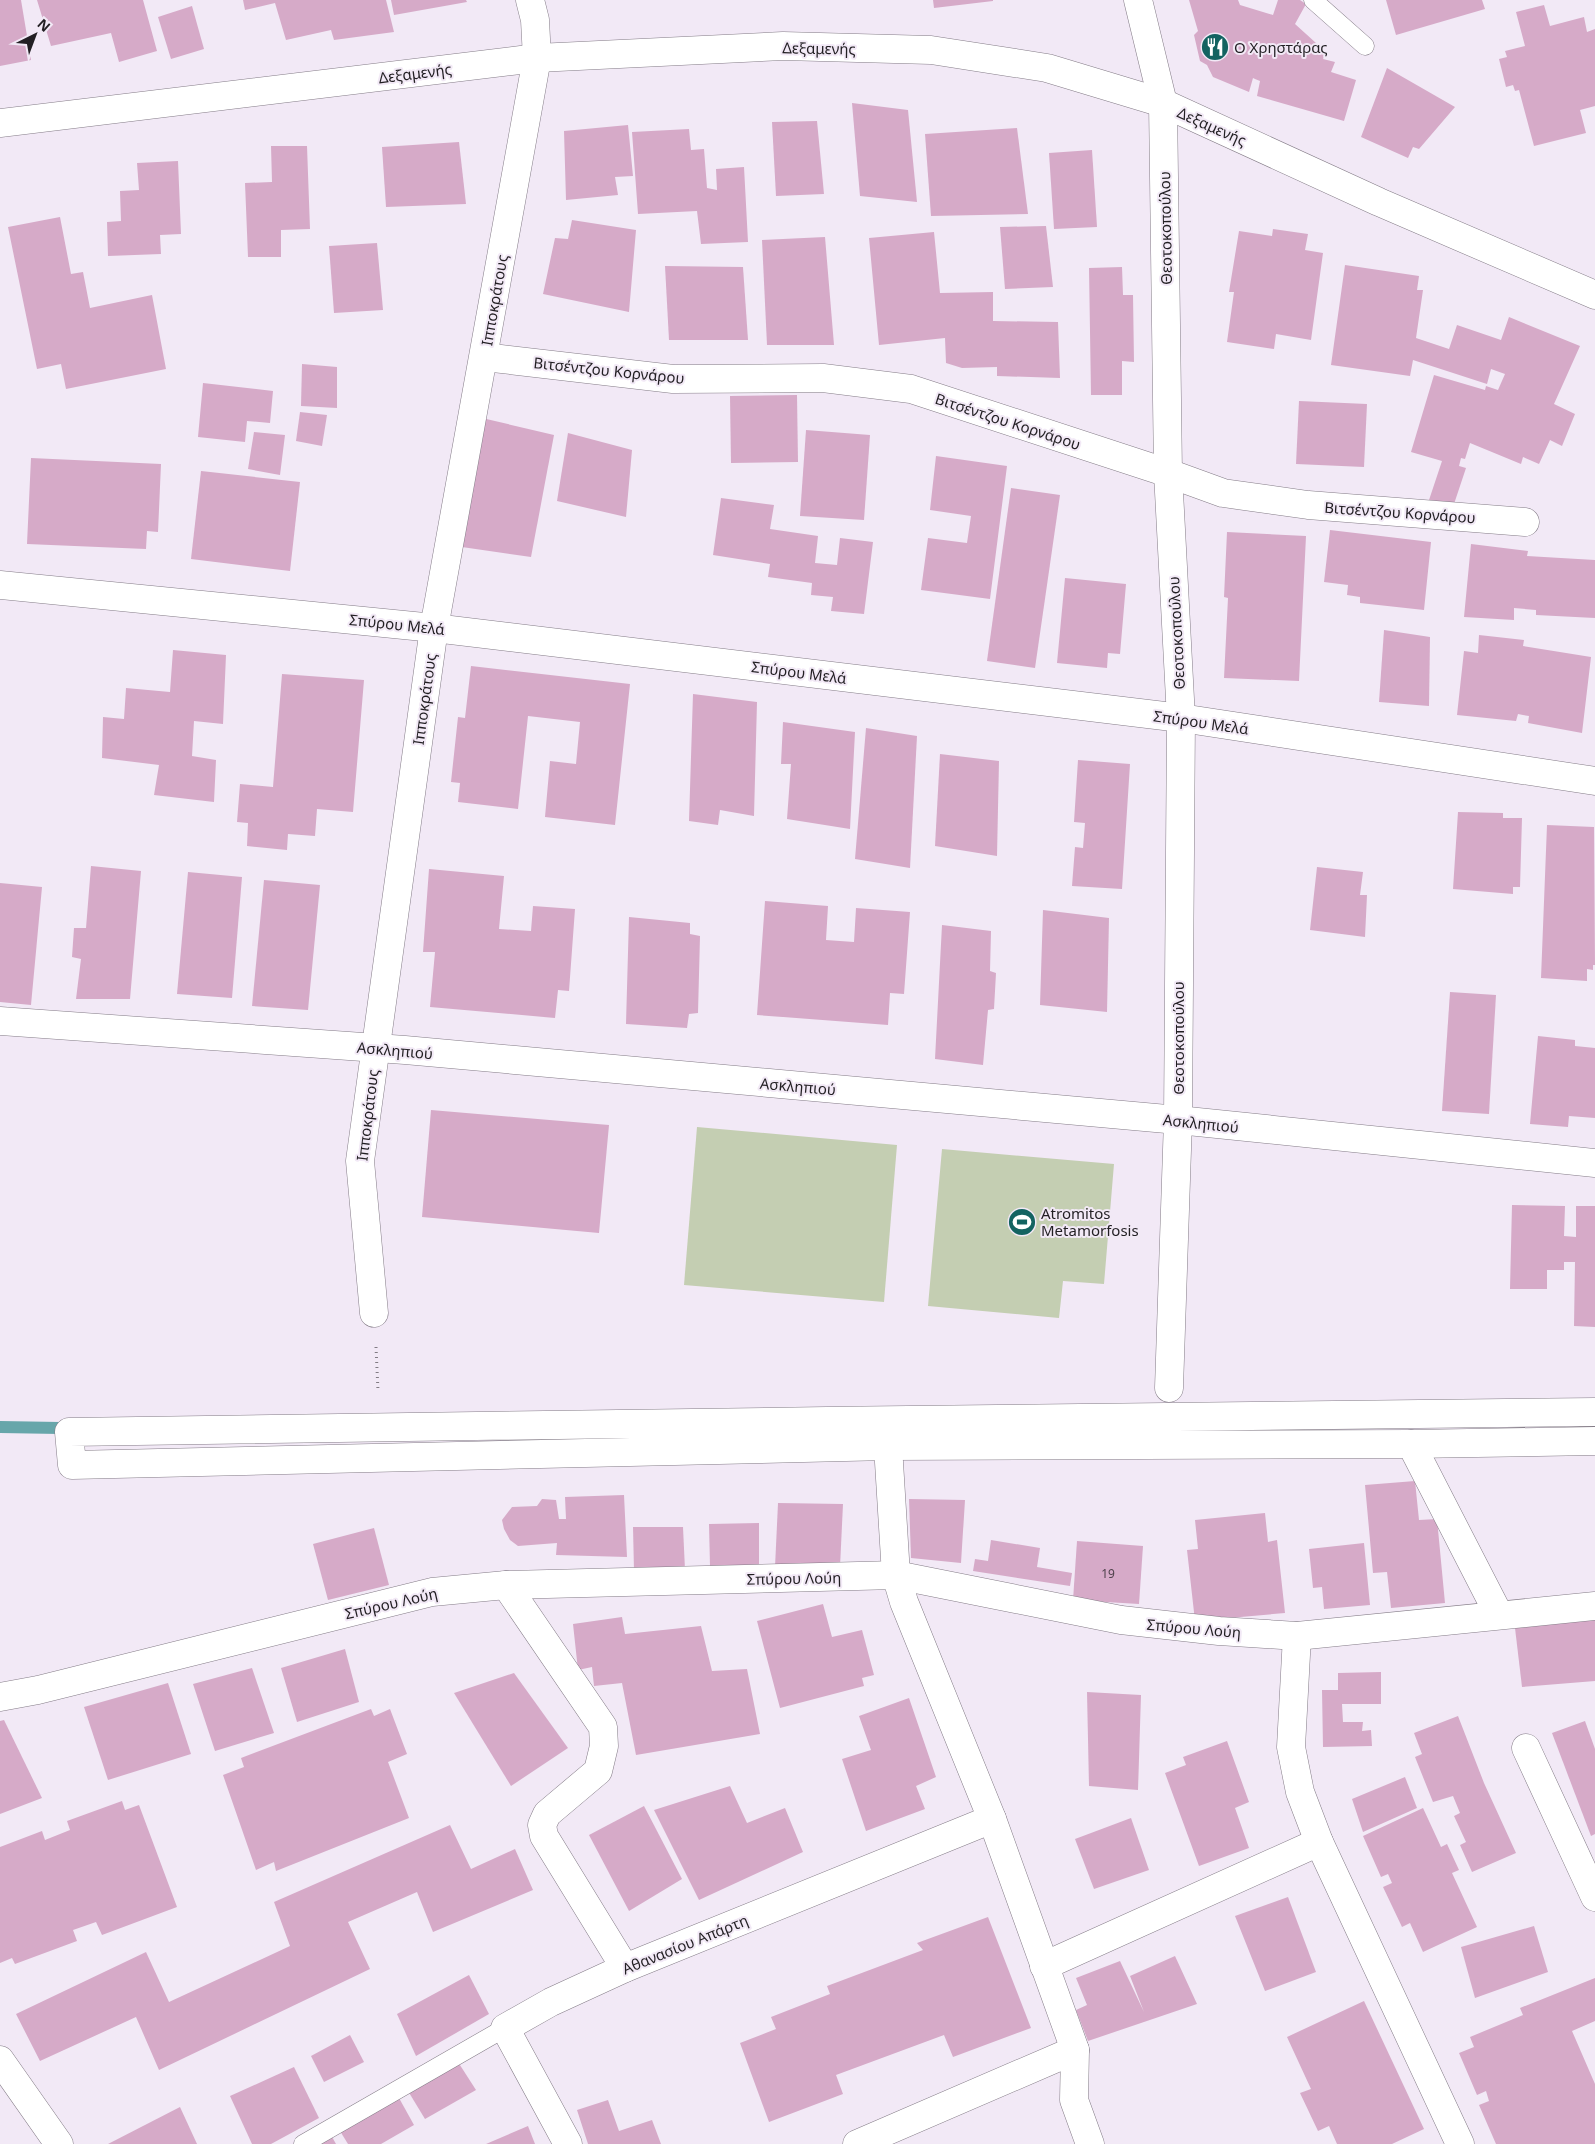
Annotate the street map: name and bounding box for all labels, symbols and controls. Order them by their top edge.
north arrow [10,10,60,60]
text: N [33,14,55,36]
restaurant icon: Ο Χρηστάρας [1200,32,1230,62]
street label: Δεξαμενής [782,37,856,59]
place label: Ο Χρηστάρας [1234,37,1328,57]
street label: Δεξαμενής [377,59,453,87]
street label: Δεξαμενής [1174,102,1250,150]
street label: Θεοτοκοπούλου [1154,171,1176,285]
street label: Ιπποκράτους [476,253,512,347]
street label: Βιτσέντζου Κορνάρου [532,352,686,388]
street label: Βιτσέντζου Κορνάρου [933,388,1083,454]
street label: Βιτσέντζου Κορνάρου [1324,497,1476,527]
street label: Θεοτοκοπούλου [1163,576,1189,690]
street label: Σπύρου Μελά [348,609,446,639]
street label: Ιπποκράτους [408,652,440,746]
street label: Σπύρου Μελά [750,656,848,688]
street label: Σπύρου Μελά [1152,705,1251,739]
street label: Θεοτοκοπούλου [1168,981,1188,1095]
street label: Ασκληπιού [356,1037,434,1063]
street label: Ιπποκράτους [351,1068,383,1162]
street label: Ασκληπιού [759,1073,837,1099]
street label: Ασκληπιού [1162,1109,1240,1137]
place label: Atromitos Metamorfosis [1041,1203,1139,1240]
sports icon: Atromitos Metamorfosis [1007,1207,1037,1237]
house number: 19 [1101,1565,1115,1582]
street label: Σπύρου Λούη [747,1567,841,1589]
street label: Σπύρου Λούη [343,1583,439,1623]
street label: Σπύρου Λούη [1146,1614,1242,1642]
street label: Αθανασίου Απάρτη [619,1910,751,1978]

